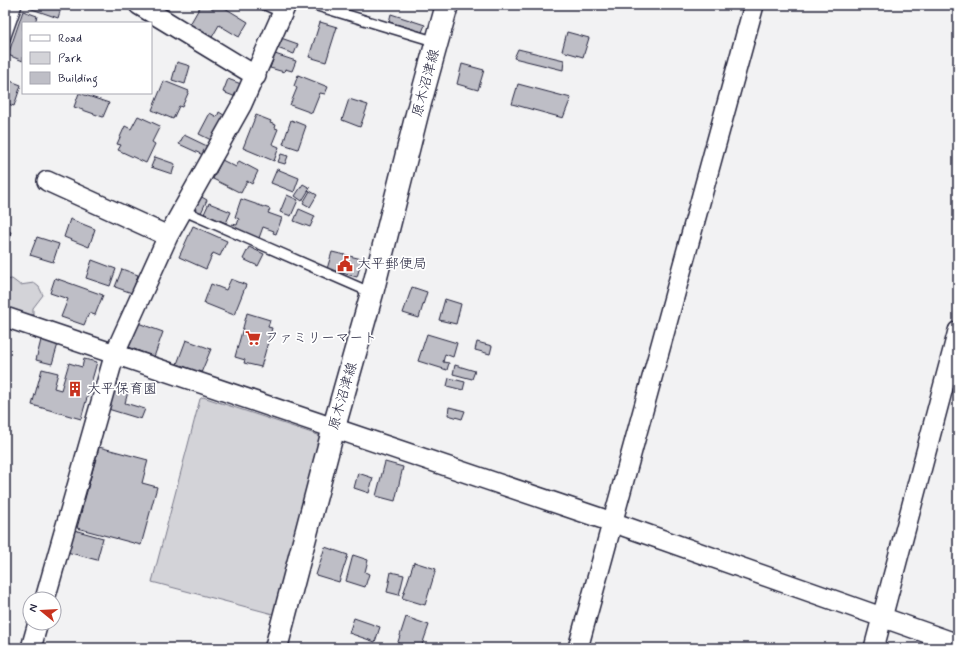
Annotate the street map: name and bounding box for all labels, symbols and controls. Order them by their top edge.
legend [22,22,152,94]
text: Road [58,31,82,47]
street label: 原木沼津線 [408,47,444,119]
text: Park [58,51,82,67]
text: Building [58,71,98,88]
public building icon: 大平郵便局 [336,255,354,273]
place label: 大平郵便局 [357,255,427,273]
supermarket icon: ファミリーマート [244,329,262,347]
place label: ファミリーマート [265,329,377,347]
street label: 原木沼津線 [325,360,361,432]
building icon: 大平保育園 [66,380,84,398]
place label: 大平保育園 [87,380,157,398]
north arrow [22,591,62,631]
text: N [26,603,41,614]

